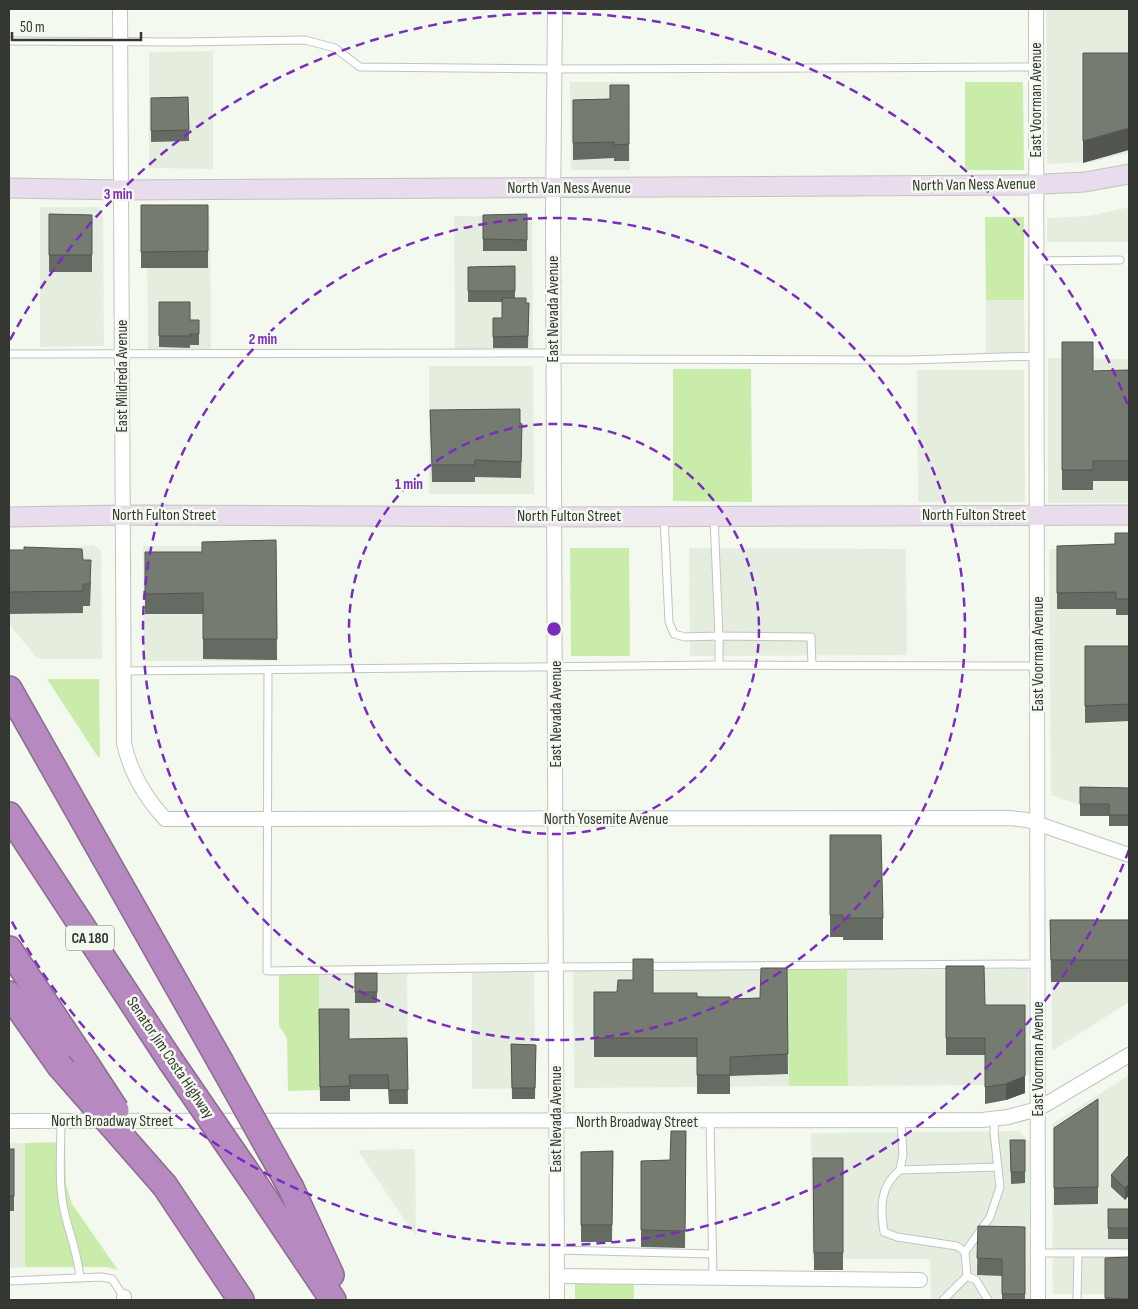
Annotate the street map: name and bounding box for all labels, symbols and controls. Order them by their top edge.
scale bar [12,10,141,42]
text: 50 m [20,18,45,37]
street label: East Voorman Avenue [1027,42,1046,158]
street label: North Van Ness Avenue [912,174,1036,196]
street label: North Van Ness Avenue [507,179,631,198]
text: 3 min [104,185,132,204]
street label: East Nevada Avenue [544,256,563,362]
street label: East Mildreda Avenue [113,319,132,433]
text: 2 min [249,330,277,349]
text: 1 min [395,475,423,494]
street label: North Fulton Street [112,506,216,525]
street label: North Fulton Street [922,506,1026,525]
street label: North Fulton Street [517,507,621,526]
street label: East Voorman Avenue [1029,596,1048,712]
centre of rings [545,620,563,638]
street label: East Nevada Avenue [547,661,566,767]
street label: North Yosemite Avenue [544,810,668,829]
road number: CA 180 [66,926,114,950]
street label: Senator Jim Costa Highway [122,994,218,1122]
street label: East Voorman Avenue [1029,1001,1048,1117]
street label: East Nevada Avenue [547,1066,566,1172]
street label: North Broadway Street [51,1112,173,1131]
street label: North Broadway Street [576,1113,698,1132]

